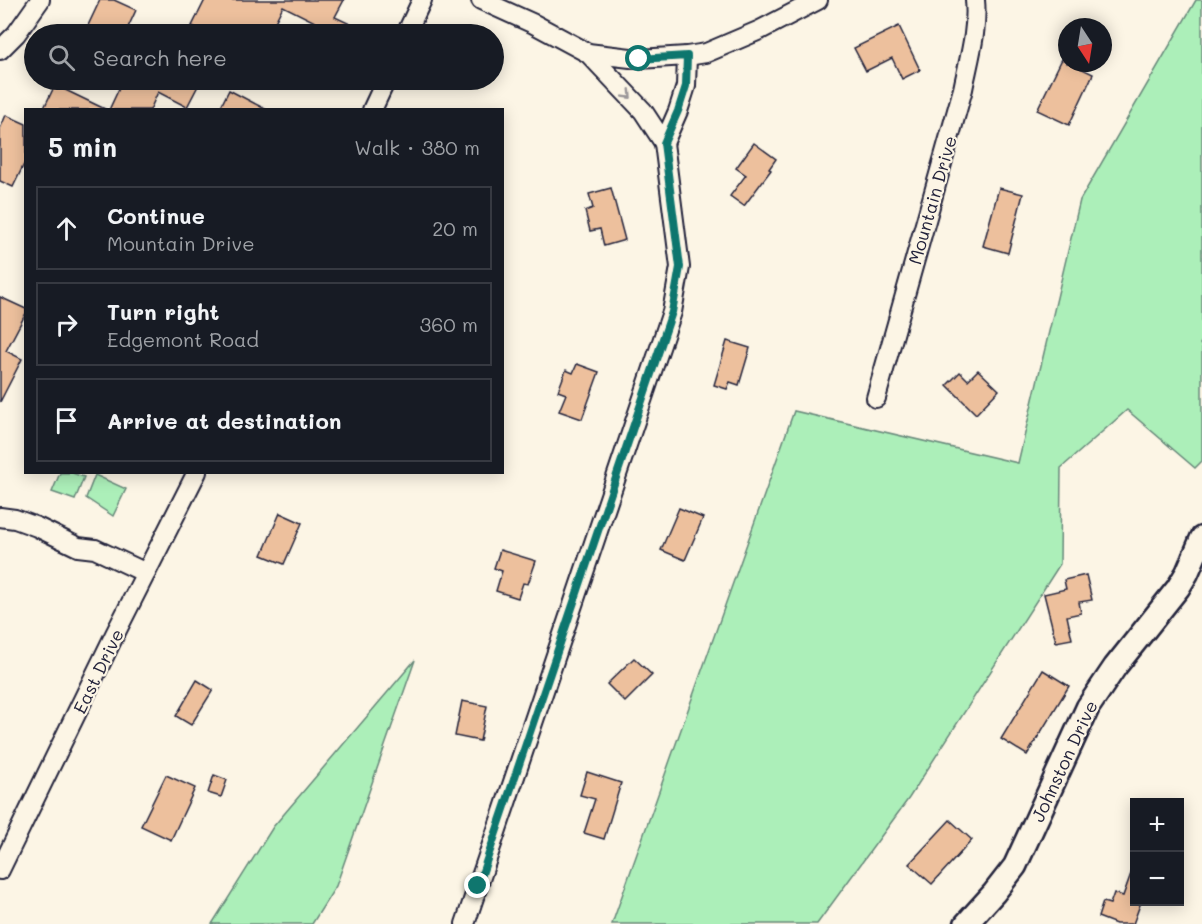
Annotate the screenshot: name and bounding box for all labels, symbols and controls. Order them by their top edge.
north arrow [1058,18,1112,72]
search box [24,24,504,90]
icon: search [45,41,78,74]
text: Search here [93,43,227,72]
route start [625,45,651,71]
one-way arrow [621,88,632,99]
text: 5 min [48,130,117,164]
street label: Mountain Drive [902,133,962,267]
text: Walk · 380 m [354,134,480,160]
text: Continue [107,201,205,230]
icon: ahead [50,212,83,245]
text: 20 m [432,215,478,241]
text: Mountain Drive [107,230,255,256]
text: Turn right [107,297,219,326]
icon: right [50,308,83,341]
text: 360 m [420,311,478,337]
text: Edgemont Road [107,326,259,352]
icon: arrive [50,404,83,437]
text: Arrive at destination [107,406,342,435]
street label: East Drive [67,625,129,717]
street label: Johnston Drive [1025,696,1103,826]
map controls [1130,798,1184,906]
button: + [1130,798,1184,852]
button: − [1130,852,1184,906]
route end [464,872,490,898]

